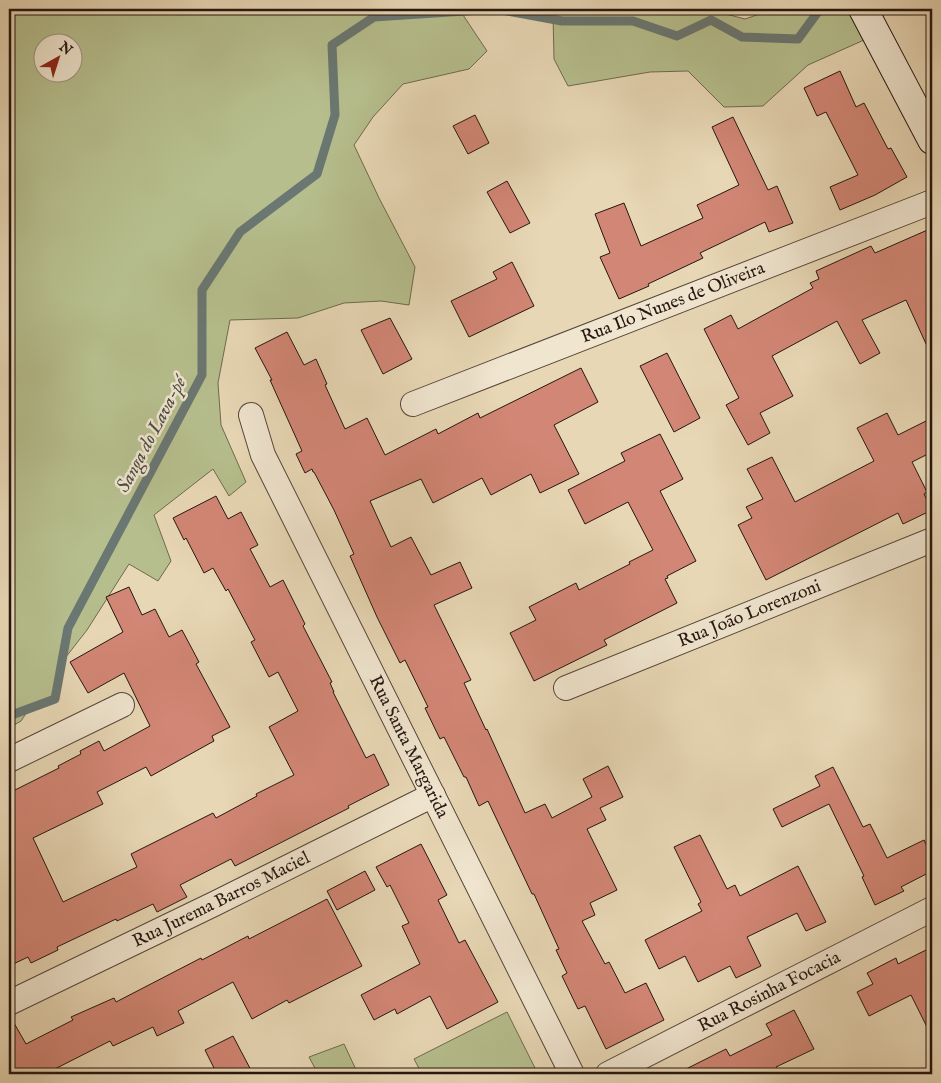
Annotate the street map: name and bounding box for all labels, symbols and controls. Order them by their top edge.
north arrow [32,32,82,82]
text: N [54,37,76,59]
street label: Rua Ilo Nunes de Oliveira [578,257,768,349]
water label: Sanga do Lava-pé [112,370,194,497]
street label: Rua João Lorenzoni [675,575,825,653]
street label: Rua Santa Margarida [363,672,454,822]
street label: Rua Jurema Barros Maciel [129,847,314,953]
street label: Rua Rosinha Focacia [694,946,845,1038]

